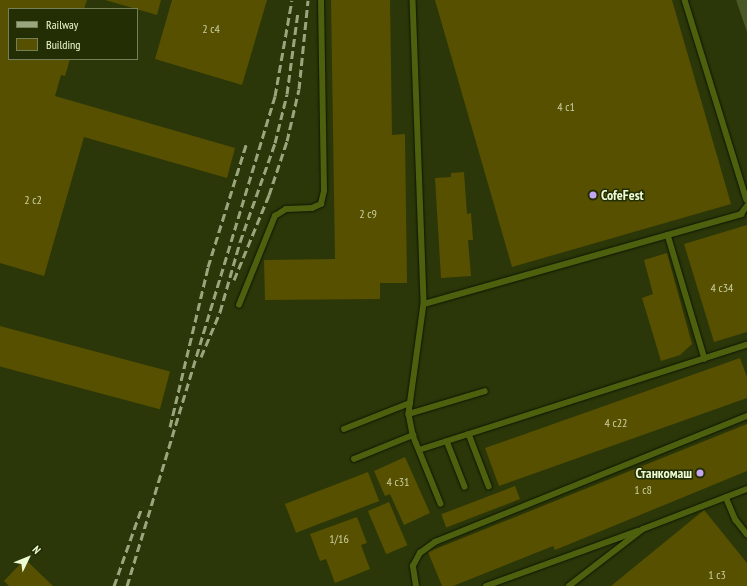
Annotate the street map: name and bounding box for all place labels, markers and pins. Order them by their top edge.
place label: CofeFest [601,187,644,203]
marker: CofeFest [588,190,598,200]
place label: Станкомаш [635,465,692,481]
marker: Станкомаш [695,468,705,478]

